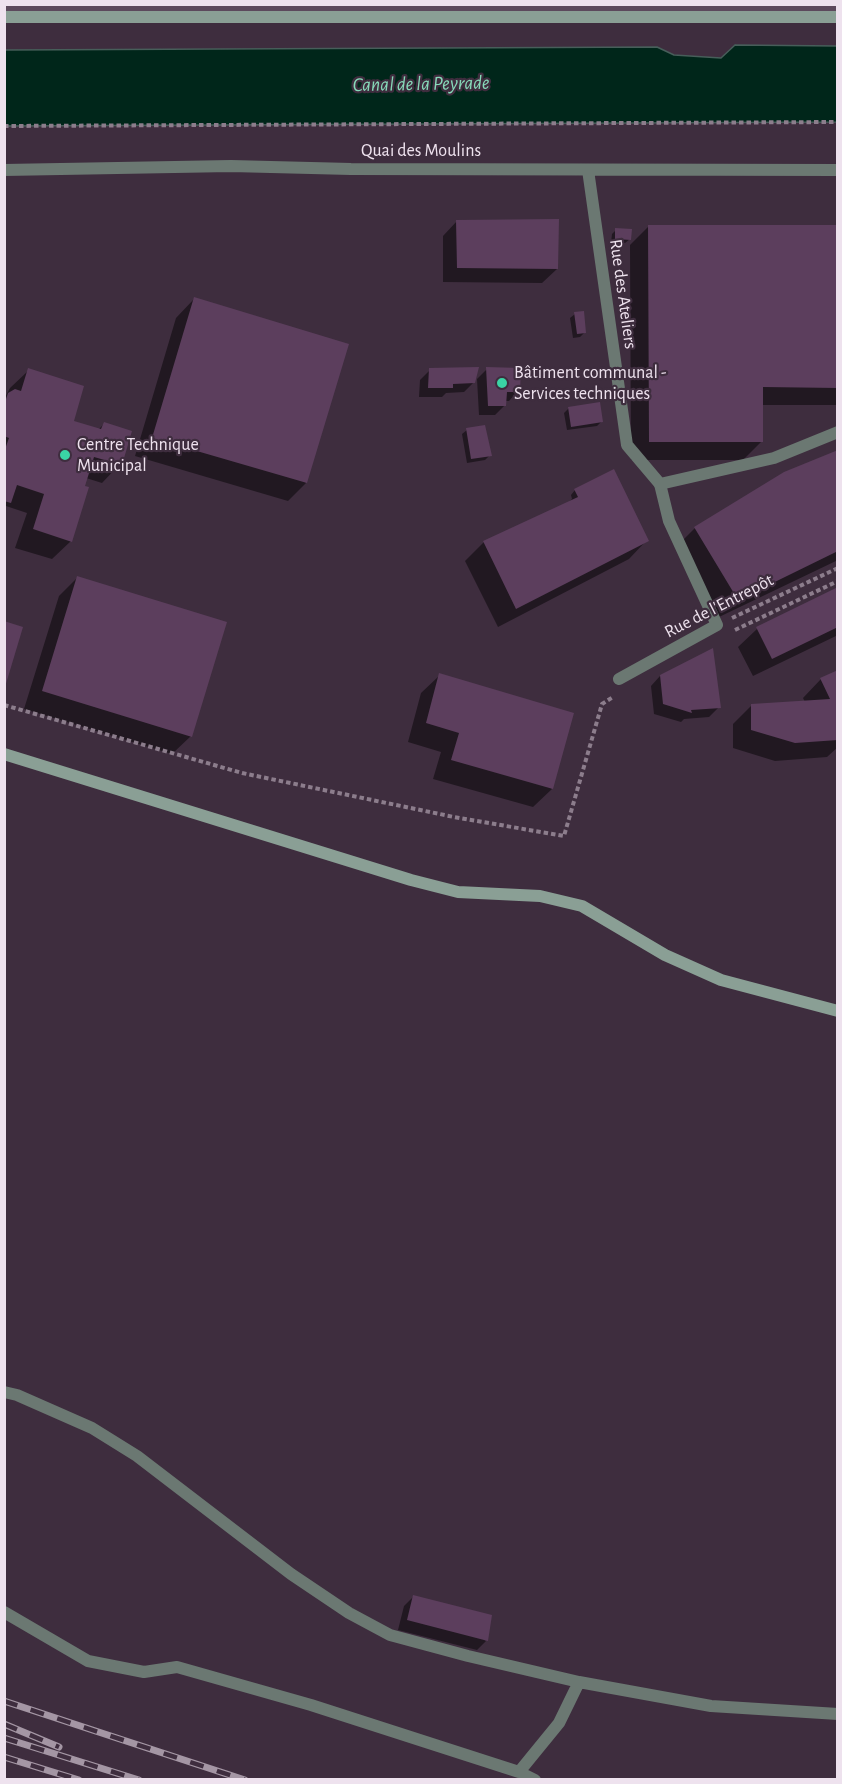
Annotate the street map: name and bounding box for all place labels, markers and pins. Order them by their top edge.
place label: Bâtiment communal - Services techniques [514,362,667,404]
marker: Bâtiment communal - Services techniques [495,376,509,390]
place label: Centre Technique Municipal [77,434,199,476]
marker: Centre Technique Municipal [58,448,72,462]

